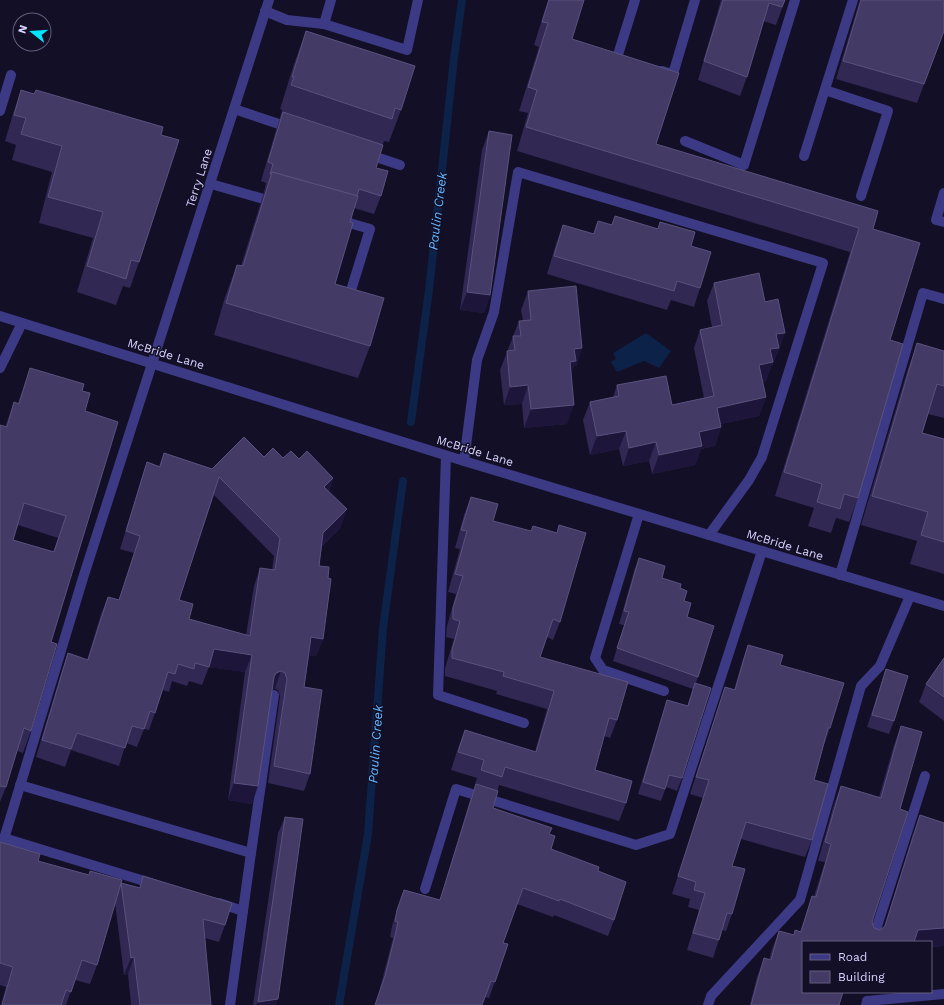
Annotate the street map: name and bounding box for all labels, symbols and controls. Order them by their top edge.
north arrow [12,12,52,52]
text: N [16,23,30,35]
street label: Terry Lane [183,147,215,209]
water label: Paulin Creek [425,170,450,251]
street label: McBride Lane [126,336,206,372]
street label: McBride Lane [435,433,515,469]
street label: McBride Lane [745,527,825,563]
water label: Paulin Creek [365,703,386,784]
legend [802,941,932,993]
text: Road [838,950,867,964]
text: Building [838,970,885,984]

